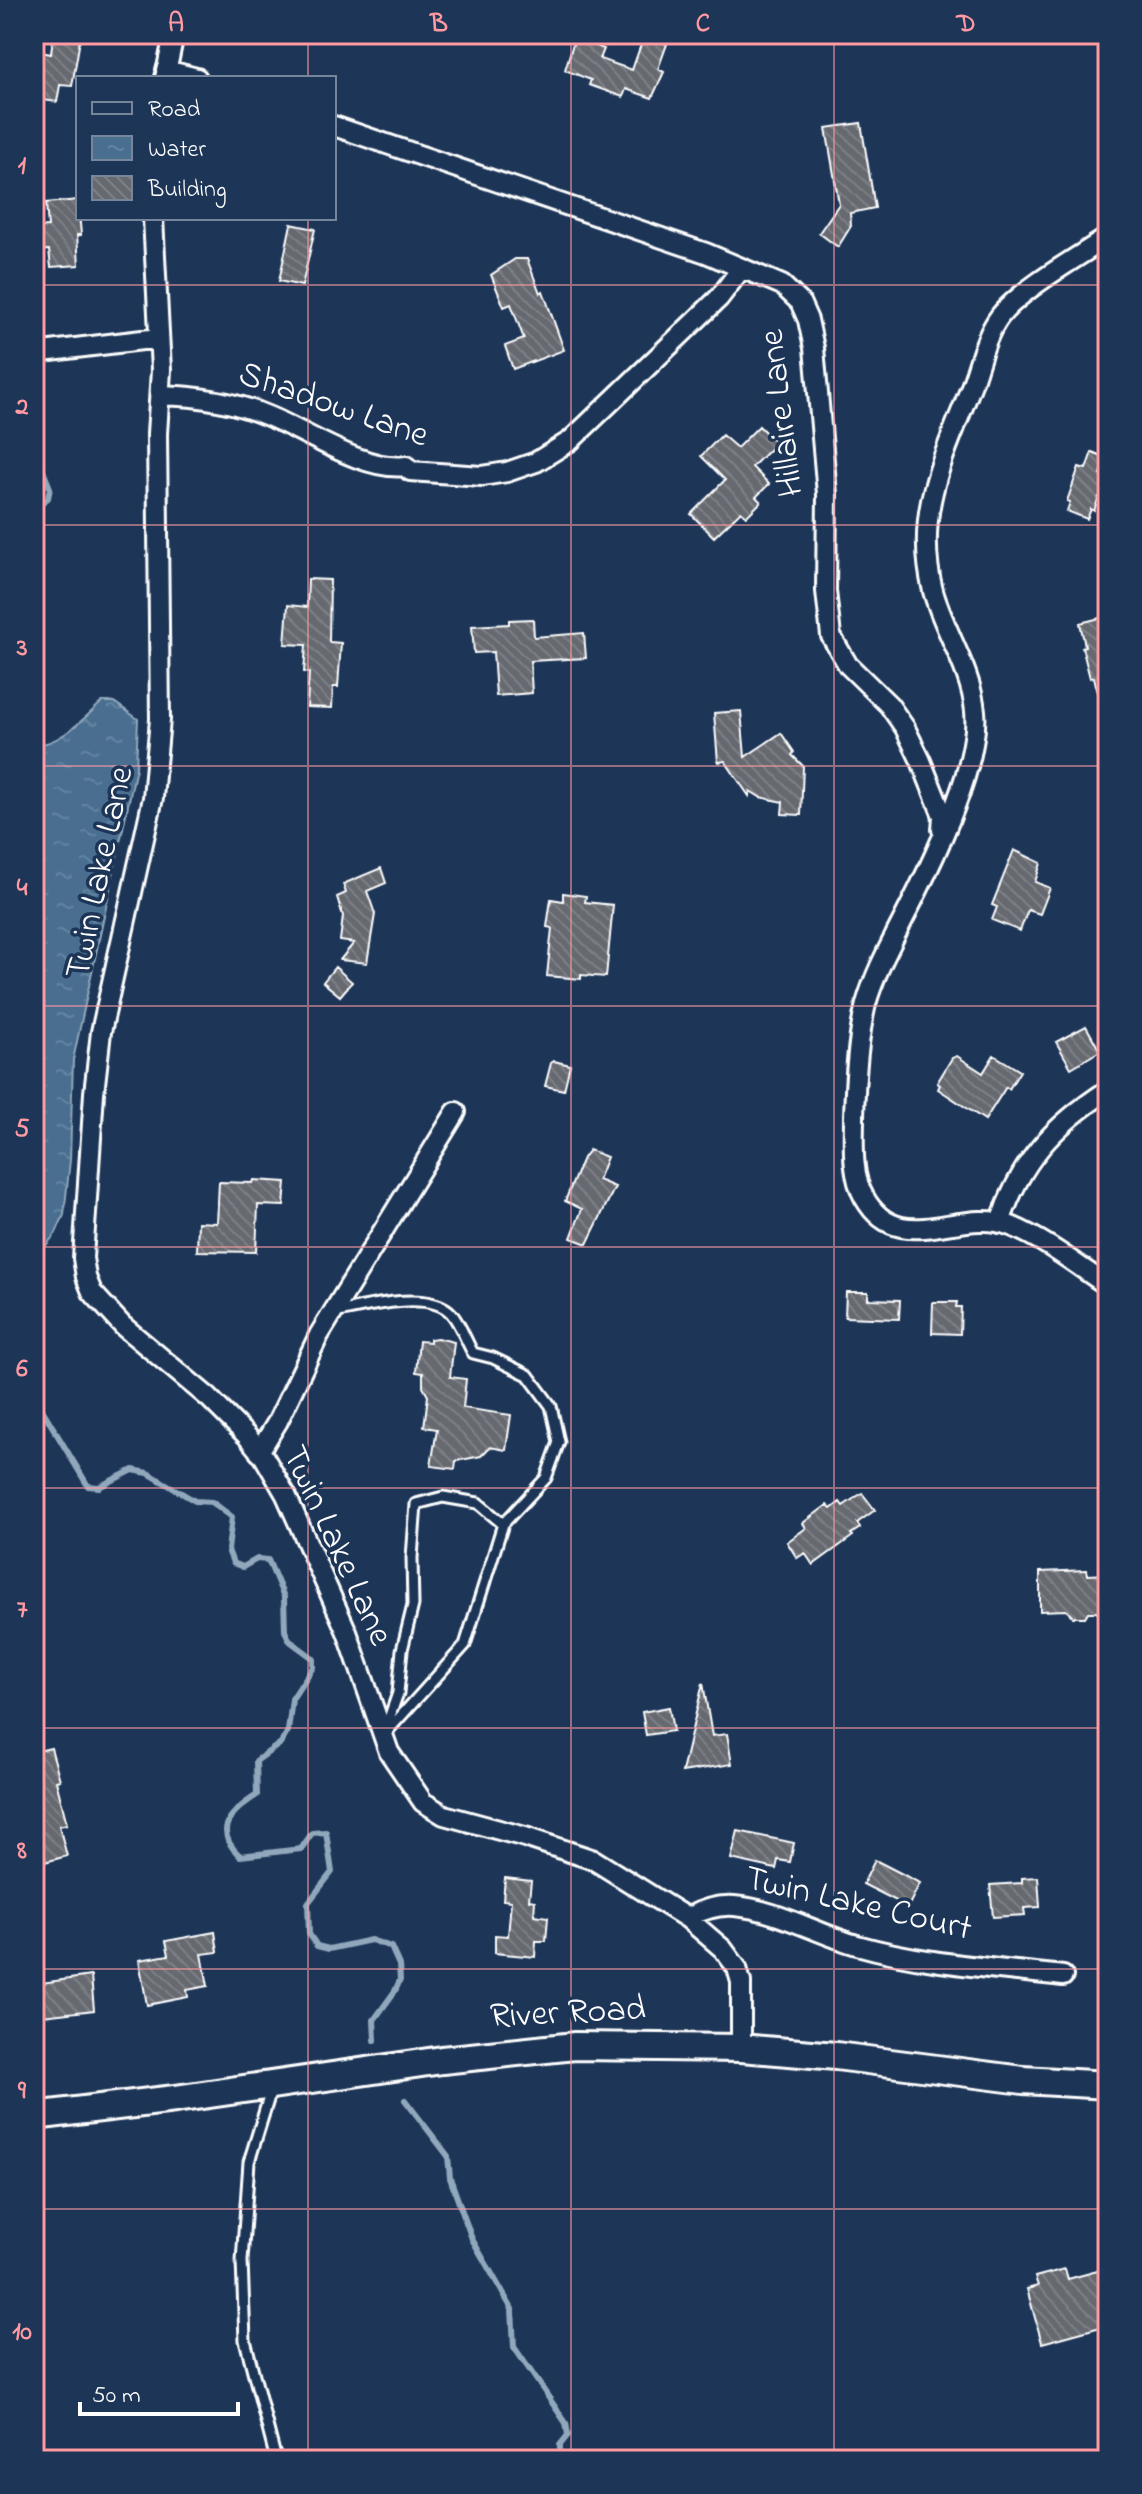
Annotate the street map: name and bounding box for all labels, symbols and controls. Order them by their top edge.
text: A [168,6,184,44]
text: B [429,6,448,44]
text: C [696,6,710,44]
text: D [955,6,976,44]
legend [76,76,336,220]
text: Road [148,93,201,128]
text: Water [148,133,206,168]
text: 1 [18,148,27,186]
text: Building [147,173,227,208]
street label: Hillaire Lane [746,325,820,500]
street label: Shadow Lane [231,349,436,464]
text: 2 [15,389,29,427]
text: 3 [16,630,28,668]
street label: Twin Lake Lane [53,761,150,984]
text: 4 [17,870,28,908]
text: 5 [15,1111,30,1149]
text: 6 [16,1351,28,1389]
street label: Twin Lake Lane [266,1437,406,1656]
text: 7 [17,1592,28,1630]
text: 8 [16,1833,27,1871]
street label: Twin Lake Court [739,1853,977,1957]
street label: River Road [489,1983,647,2045]
text: 9 [17,2073,27,2111]
text: 10 [12,2314,32,2352]
scale bar [80,2366,238,2416]
text: 50 m [92,2379,141,2414]

